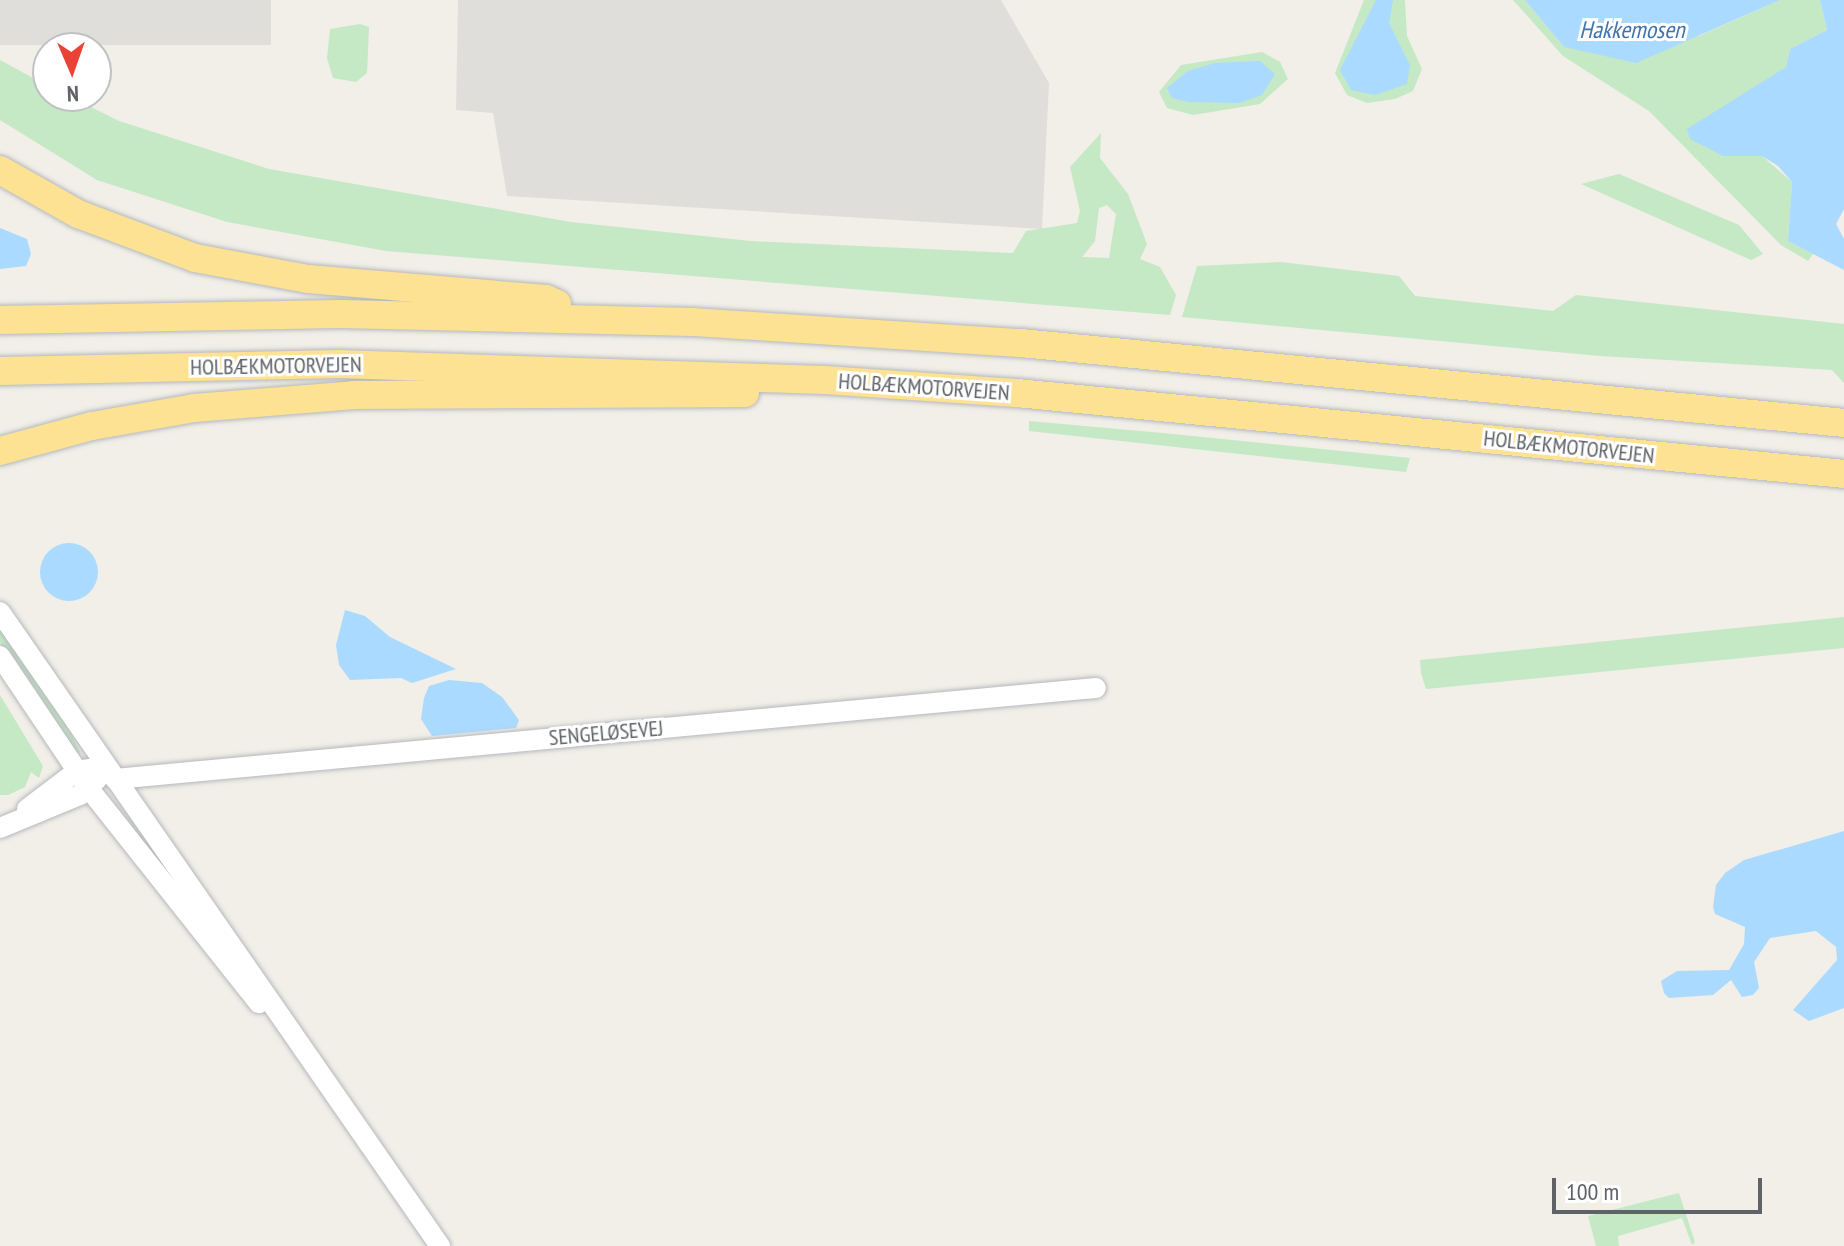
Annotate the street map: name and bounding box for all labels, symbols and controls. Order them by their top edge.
water label: Hakkemosen [1579,16,1685,44]
north arrow [32,32,112,112]
text: N [66,80,79,108]
street label: HOLBÆKMOTORVEJEN [190,351,362,381]
street label: HOLBÆKMOTORVEJEN [838,368,1010,406]
street label: HOLBÆKMOTORVEJEN [1482,425,1656,469]
street label: SENGELØSEVEJ [548,715,664,751]
scale bar [1556,1162,1766,1212]
text: 100 m [1566,1176,1619,1207]

